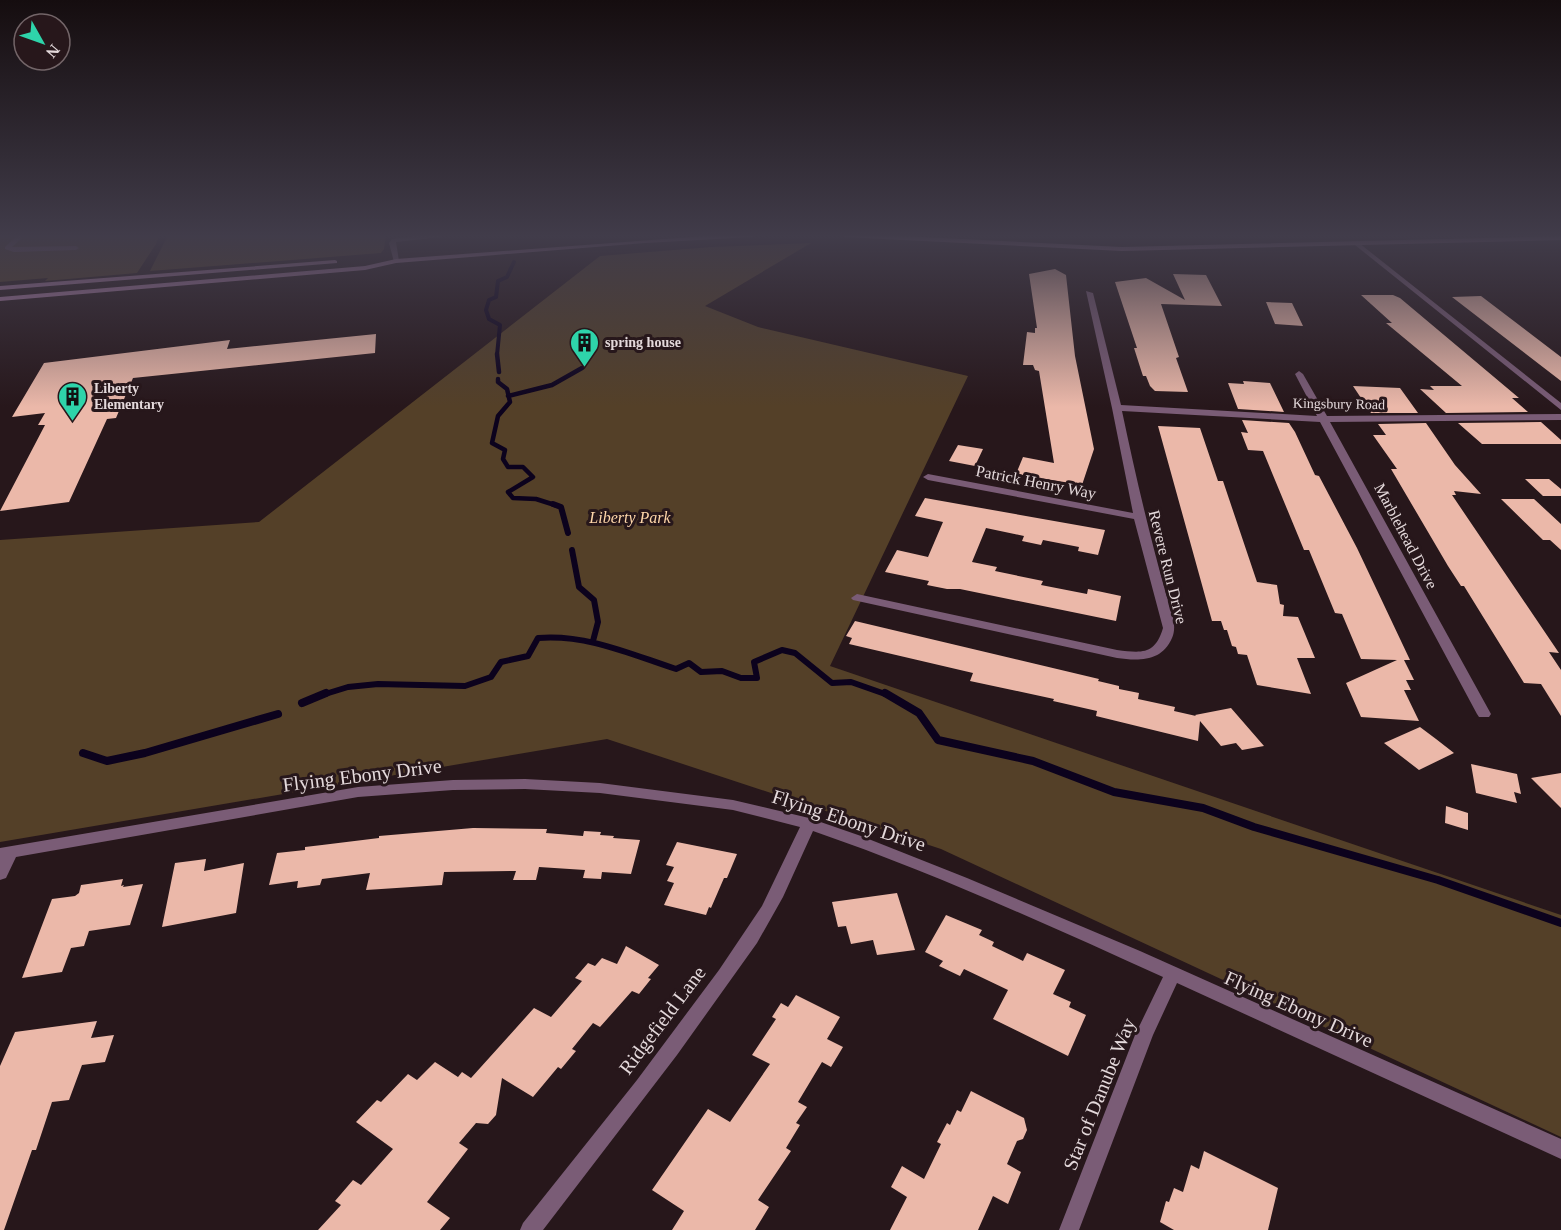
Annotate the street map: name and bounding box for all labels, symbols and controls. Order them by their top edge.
north arrow [12,12,72,72]
text: N [43,41,63,62]
building icon: spring house [568,326,600,368]
place label: spring house [605,335,681,350]
building icon: Liberty Elementary [57,380,89,422]
place label: Liberty Elementary [94,381,164,412]
street label: Kingsbury Road [1293,396,1385,412]
street label: Patrick Henry Way [974,462,1097,503]
street label: Marblehead Drive [1371,480,1441,592]
street label: Revere Run Drive [1146,508,1190,626]
park label: Liberty Park [588,509,672,527]
street label: Flying Ebony Drive [281,754,443,797]
street label: Flying Ebony Drive [769,785,929,856]
street label: Ridgefield Lane [614,962,711,1079]
street label: Flying Ebony Drive [1221,966,1377,1053]
street label: Star of Danube Way [1058,1015,1140,1174]

